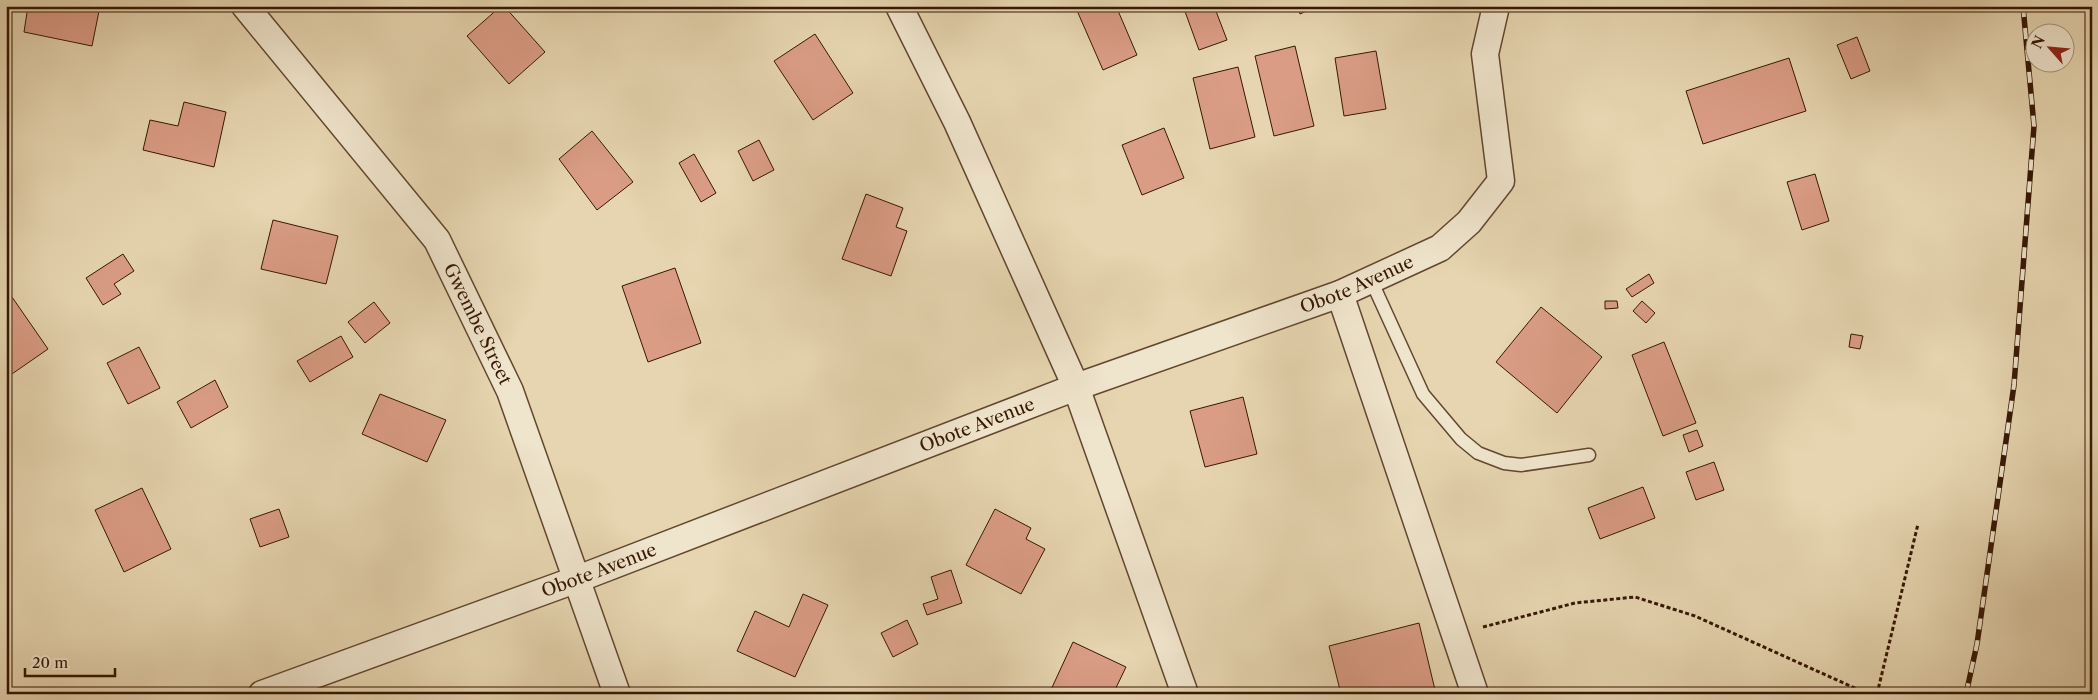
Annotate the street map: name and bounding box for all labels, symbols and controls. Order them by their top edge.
north arrow [2026,22,2076,72]
text: N [2028,33,2049,52]
street label: Obote Avenue [1297,251,1417,318]
street label: Gwembe Street [439,260,517,389]
street label: Obote Avenue [916,393,1038,457]
street label: Obote Avenue [538,539,660,602]
scale bar [25,645,115,677]
text: 20 m [32,653,68,672]

